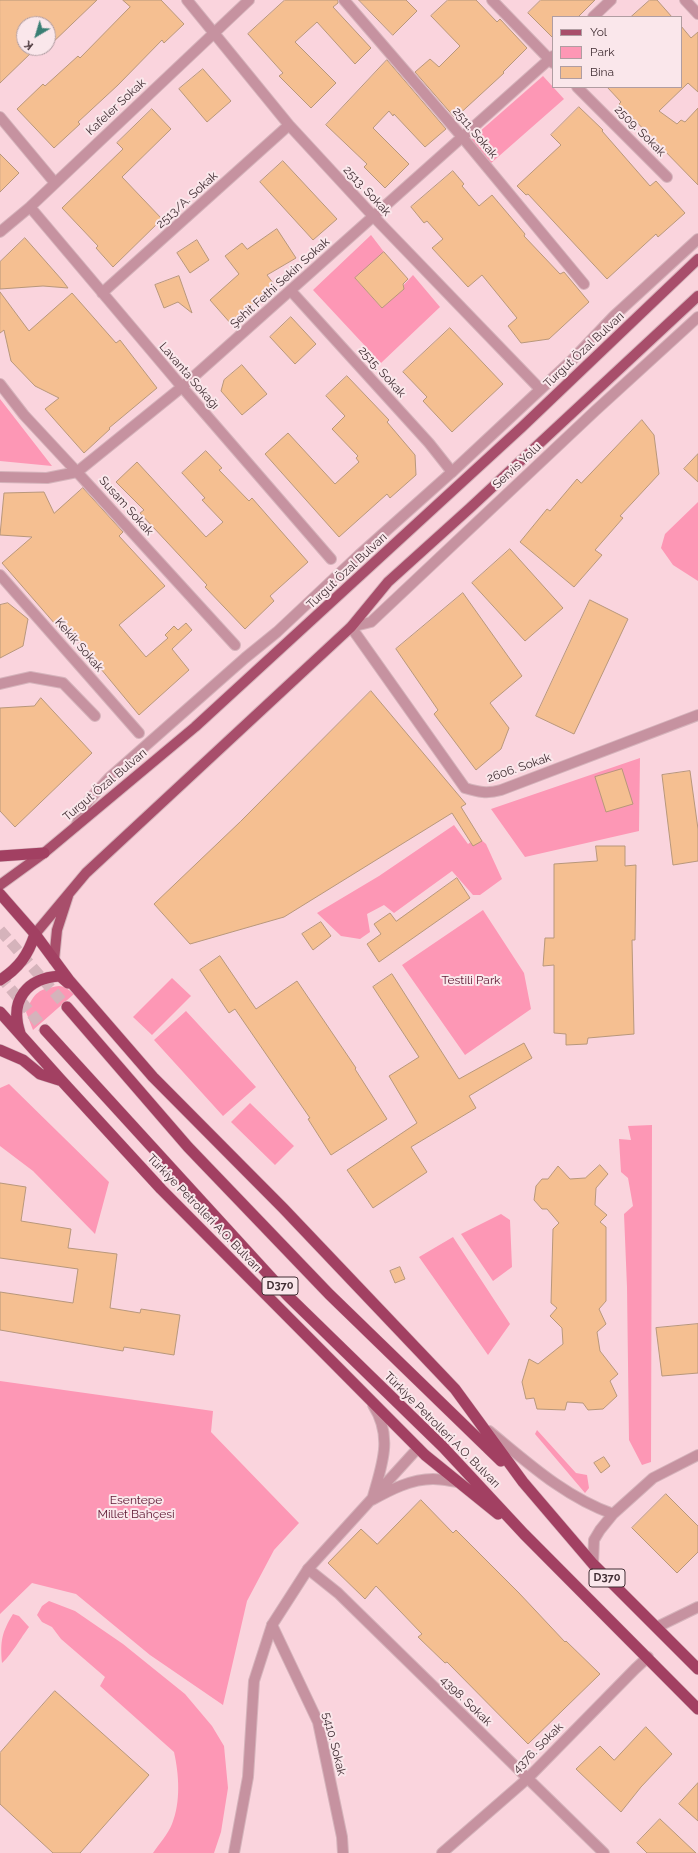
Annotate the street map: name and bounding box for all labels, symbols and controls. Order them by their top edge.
north arrow [16,16,56,56]
legend [552,16,682,88]
text: Yol [590,25,607,39]
text: K [22,38,36,52]
text: Park [590,45,615,59]
text: Bina [590,65,614,79]
street label: Kafeler Sokak [83,76,149,138]
street label: 2509. Sokak [612,103,668,159]
street label: 2511. Sokak [450,105,500,161]
street label: 2513. Sokak [340,163,394,219]
street label: 2513/A. Sokak [153,169,221,231]
street label: Şehit Fethi Sekin Sokak [227,235,333,331]
street label: Turgut Özal Bulvarı [541,309,627,391]
street label: Lavanta Sokağı [156,340,222,412]
street label: 2515. Sokak [355,344,409,400]
street label: Servis Yolu [490,440,544,492]
street label: Susam Sokak [96,474,156,538]
street label: Turgut Özal Bulvarı [304,530,390,612]
street label: Kekik Sokak [52,615,106,675]
street label: Turgut Özal Bulvarı [60,746,150,824]
street label: 2606. Sokak [485,750,553,786]
park label: Testili Park [442,973,500,987]
street label: Türkiye Petrolleri A.O. Bulvarı [144,1151,264,1275]
road number: D370 [262,1277,298,1295]
street label: Türkiye Petrolleri A.O. Bulvarı [381,1369,503,1491]
park label: Esentepe Millet Bahçesi [97,1493,175,1521]
road number: D370 [589,1569,625,1587]
street label: 4398. Sokak [437,1673,495,1729]
street label: 5410. Sokak [319,1711,349,1777]
street label: 4376. Sokak [510,1720,566,1776]

